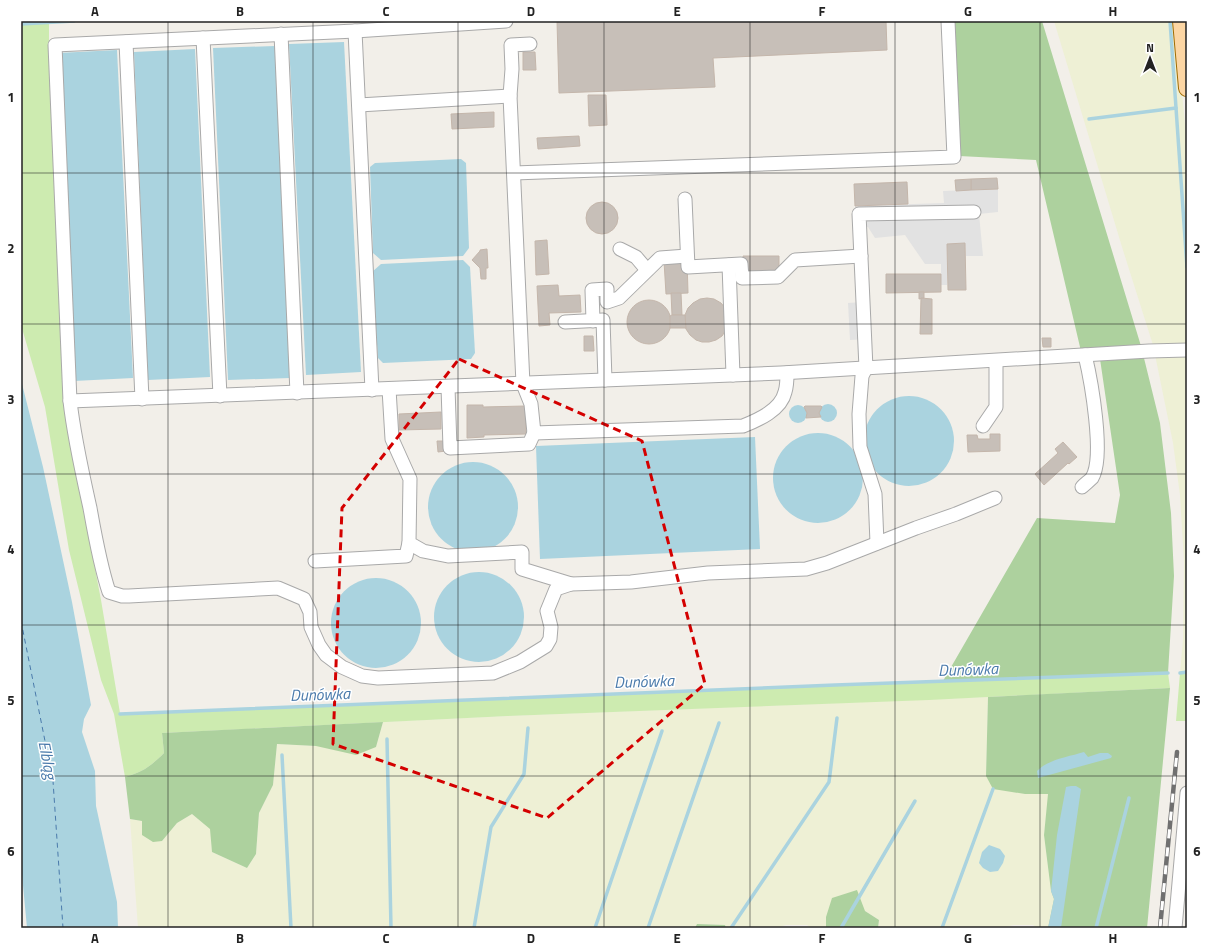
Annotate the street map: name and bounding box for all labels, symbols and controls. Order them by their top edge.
text: A [91,1,99,21]
text: B [236,1,244,21]
text: C [382,1,390,21]
text: D [527,1,535,21]
text: E [673,1,681,21]
text: F [819,1,826,21]
text: G [964,1,972,21]
text: H [1109,1,1117,21]
north arrow [1130,38,1170,78]
text: N [1146,40,1154,56]
text: 1 [7,87,15,107]
text: 1 [1193,87,1201,107]
text: 2 [7,238,15,258]
text: 2 [1193,238,1201,258]
text: 3 [7,389,15,409]
text: 3 [1193,389,1201,409]
text: 4 [7,539,15,559]
text: 4 [1193,539,1201,559]
water label: Dunówka [938,656,999,682]
water label: Dunówka [614,668,675,694]
water label: Dunówka [290,681,351,707]
text: 5 [7,690,15,710]
text: 5 [1193,690,1201,710]
water label: Elbląg [33,739,64,784]
text: 6 [7,841,15,861]
text: 6 [1193,841,1201,861]
text: A [91,928,99,948]
text: B [236,928,244,948]
text: C [382,928,390,948]
text: D [527,928,535,948]
text: E [673,928,681,948]
text: F [819,928,826,948]
text: G [964,928,972,948]
text: H [1109,928,1117,948]

